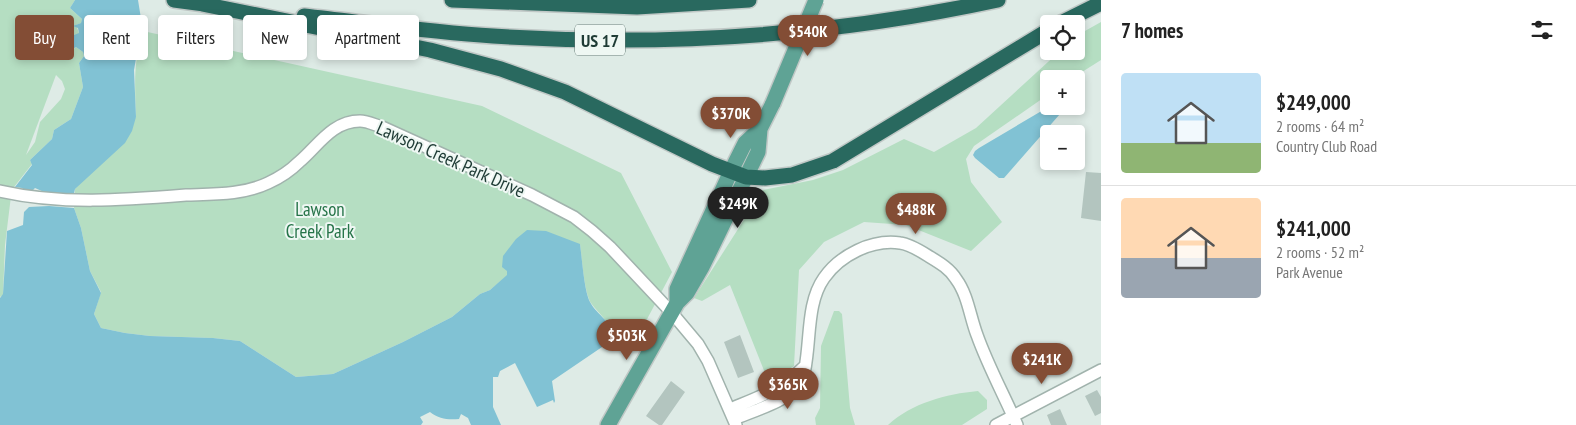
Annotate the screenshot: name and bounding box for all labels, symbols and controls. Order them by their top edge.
chip: Buy [15,15,74,60]
chip: Rent [84,15,148,60]
chip: Filters [158,15,233,60]
chip: New [243,15,307,60]
chip: Apartment [317,15,419,60]
pin: $540K [773,15,843,57]
map controls [1040,15,1085,170]
button: locate [1040,15,1085,60]
icon: filters [1528,16,1556,44]
text: 7 homes [1121,17,1183,44]
text: $540K [789,21,827,41]
road number: US 17 [575,24,625,56]
button: + [1040,70,1085,115]
text: $249,000 [1276,89,1351,116]
icon: home [1161,93,1221,153]
pin: $370K [696,96,766,139]
text: $370K [712,103,750,123]
street label: Lawson Creek Park Drive [373,116,529,203]
text: 2 rooms · 64 m² [1276,116,1364,136]
button: − [1040,125,1085,170]
text: Country Club Road [1276,136,1377,156]
pin: $249K [703,186,773,229]
pin: $488K [881,192,951,235]
text: $249K [719,193,757,213]
park label: Lawson Creek Park [286,197,355,243]
text: $488K [897,199,935,219]
text: $241,000 [1276,215,1351,242]
icon: home [1161,218,1221,278]
text: 2 rooms · 52 m² [1276,242,1364,262]
text: Park Avenue [1276,262,1343,282]
pin: $503K [592,318,662,361]
text: $503K [608,325,646,345]
pin: $241K [1007,342,1077,385]
text: $241K [1023,349,1061,369]
pin: $365K [753,368,823,410]
text: $365K [769,374,807,394]

